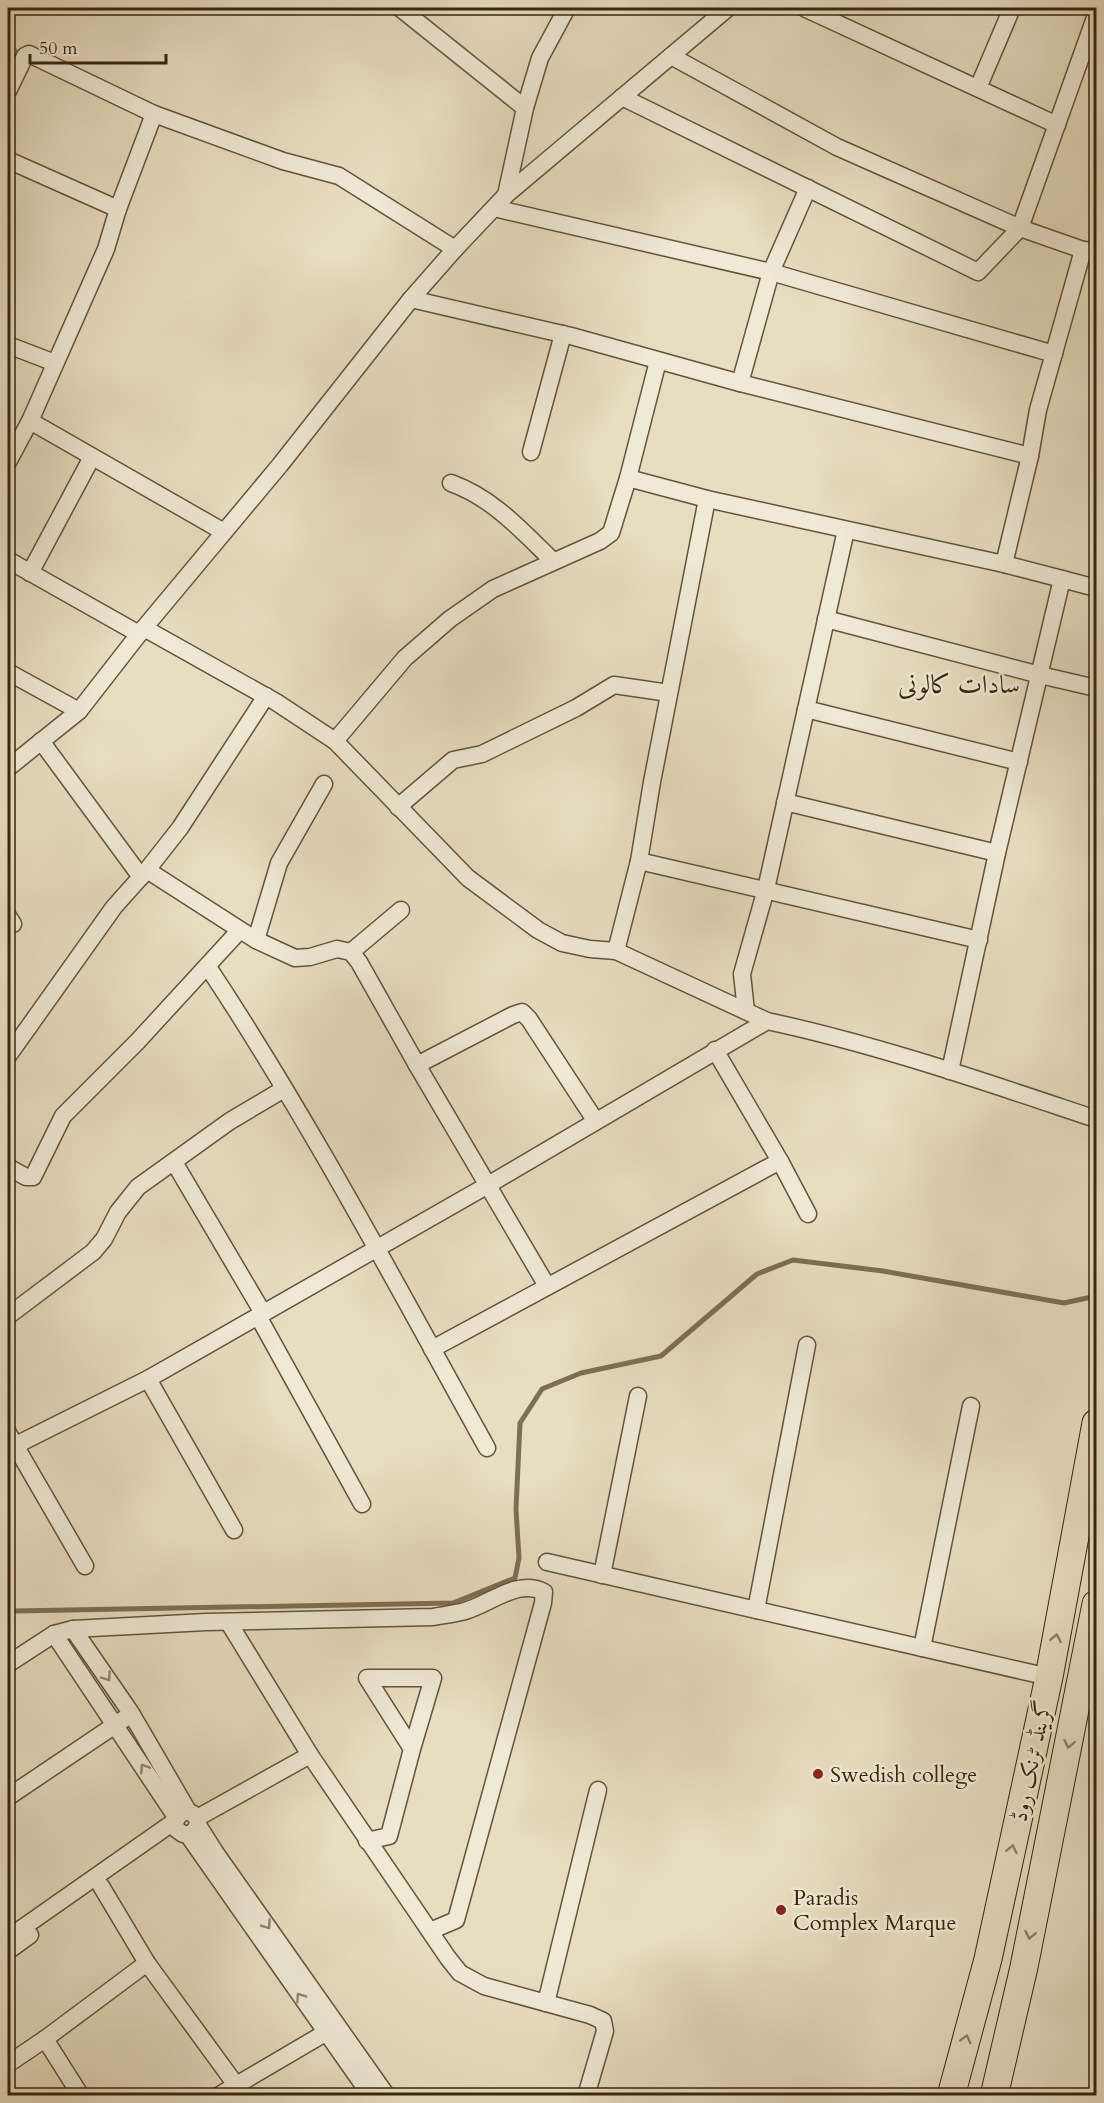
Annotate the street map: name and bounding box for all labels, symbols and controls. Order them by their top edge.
scale bar [30,27,166,65]
text: 50 m [39,36,78,61]
district label: سادات کالونی [898,667,1020,702]
one-way arrow [1049,1633,1062,1643]
one-way arrow [100,1670,111,1681]
street label: گرینڈ ٹرنک روڈ [1005,1698,1059,1824]
one-way arrow [1063,1739,1076,1749]
place label: Swedish college [830,1760,977,1790]
one-way arrow [140,1764,152,1774]
marker: Swedish college [811,1767,825,1781]
one-way arrow [1004,1845,1017,1855]
place label: Paradis Complex Marque [793,1883,957,1938]
marker: Paradis Complex Marque [774,1903,788,1917]
one-way arrow [260,1919,271,1930]
one-way arrow [1024,1930,1037,1940]
one-way arrow [296,1992,307,2003]
one-way arrow [959,2034,971,2045]

